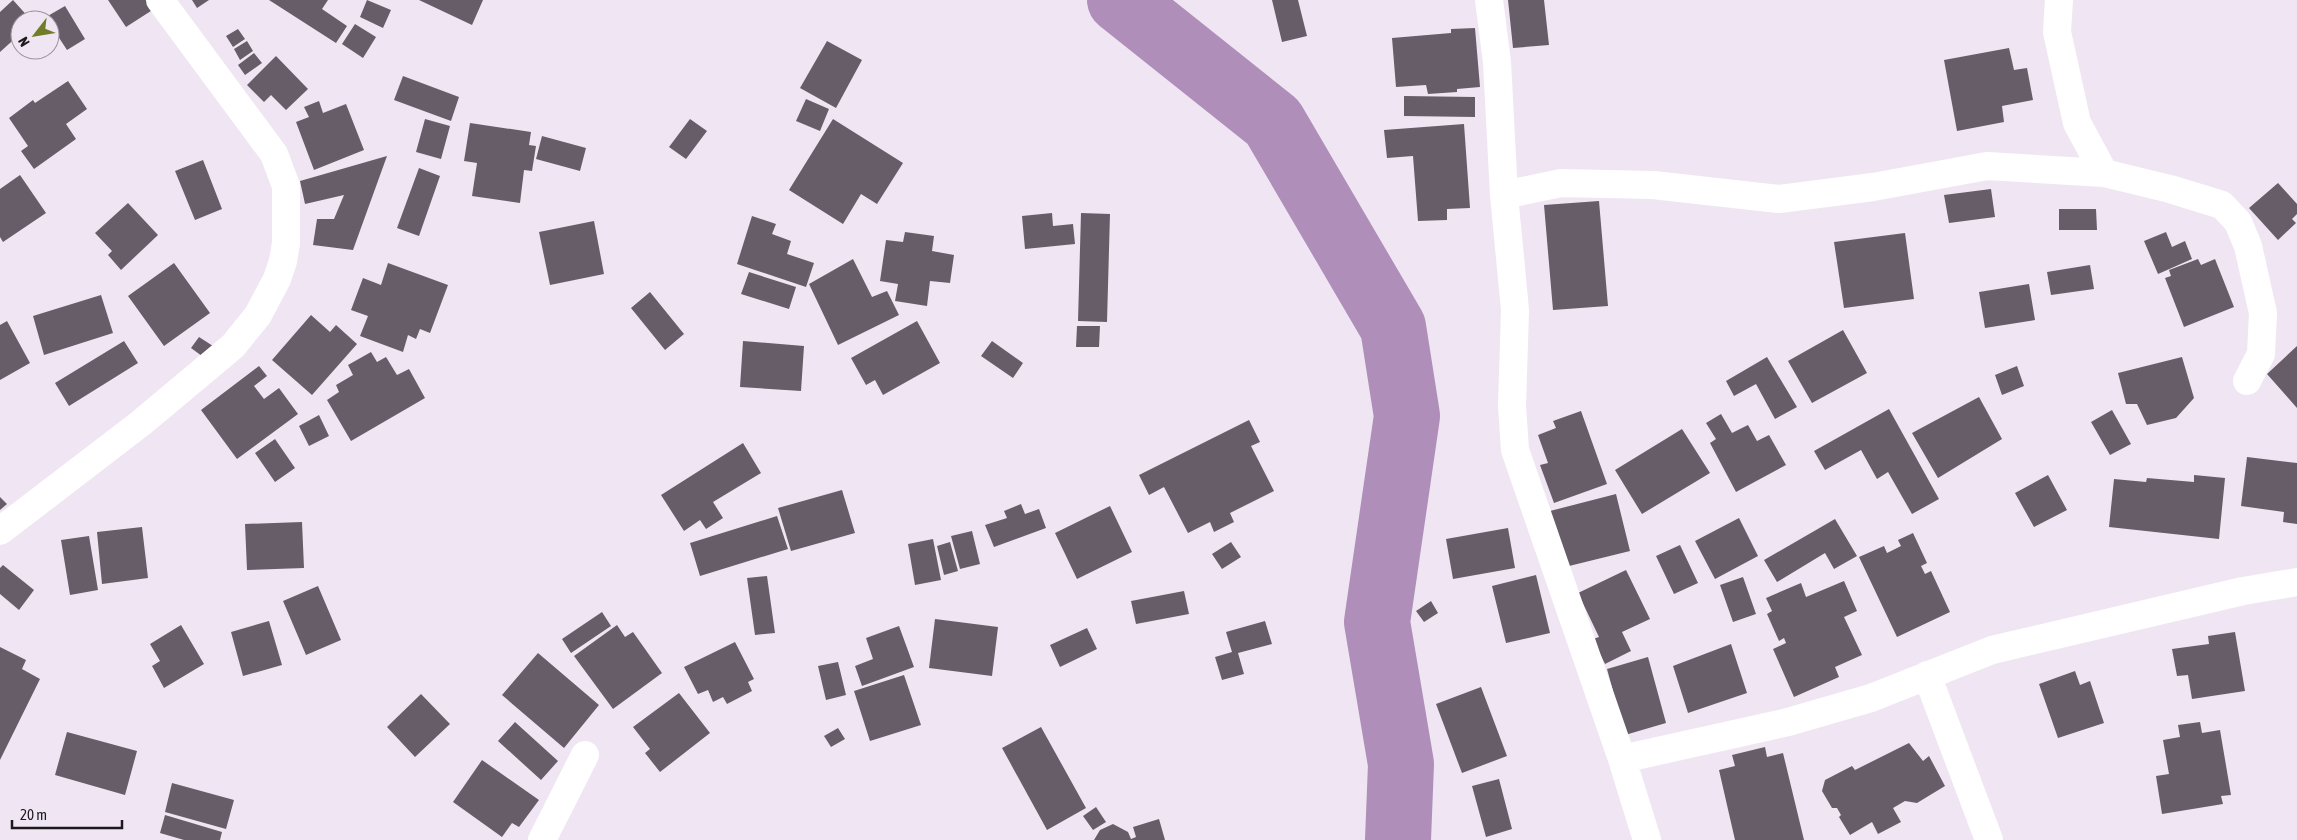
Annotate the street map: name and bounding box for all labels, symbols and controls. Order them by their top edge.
north arrow [10,10,60,60]
text: N [15,34,33,49]
scale bar [12,798,122,830]
text: 20 m [20,806,47,823]

